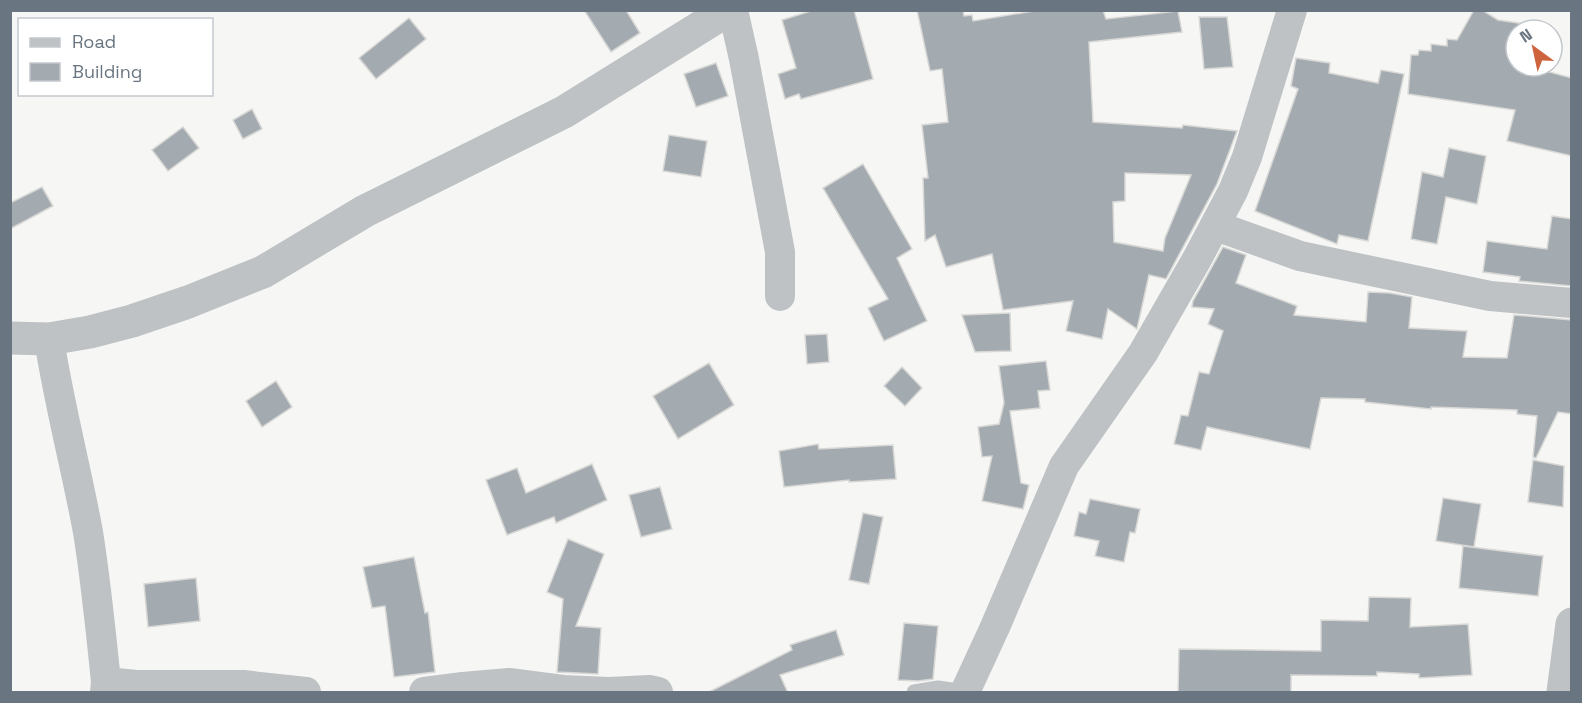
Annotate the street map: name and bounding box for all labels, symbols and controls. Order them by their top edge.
legend [18,18,213,96]
north arrow [1504,18,1564,78]
text: N [1516,24,1536,48]
text: Road [72,30,116,53]
text: Building [72,60,142,83]

